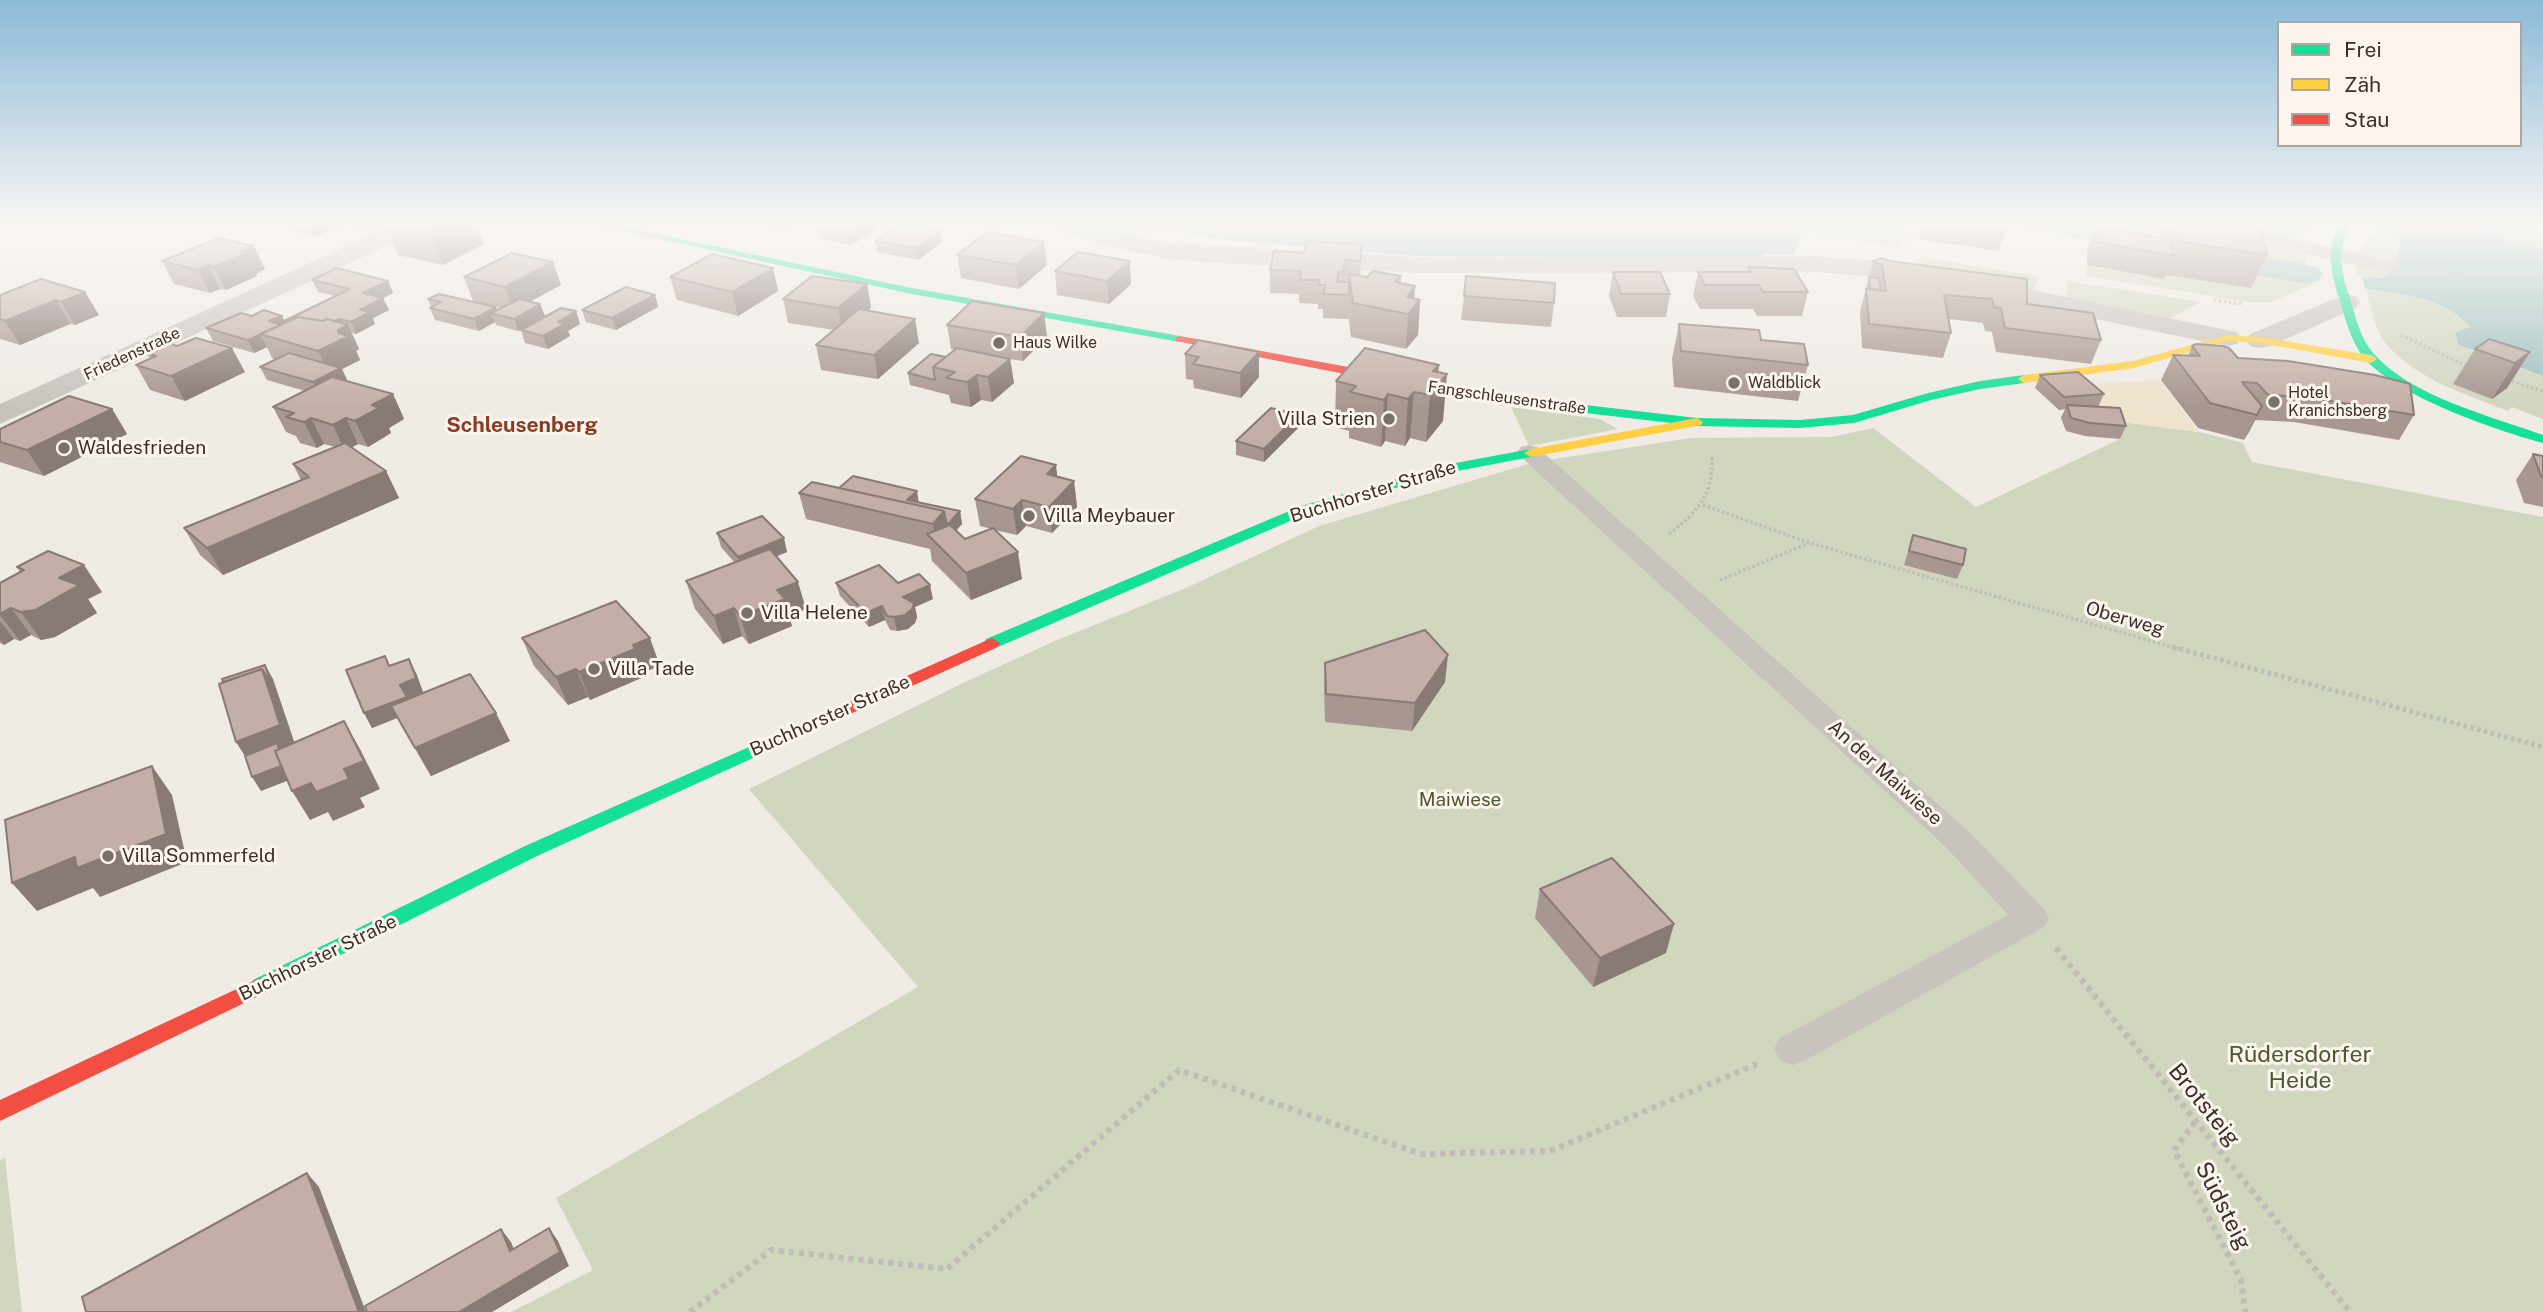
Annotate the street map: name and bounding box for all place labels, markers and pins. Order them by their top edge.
place label: Haus Wilke [1013,333,1097,353]
marker: Haus Wilke [991,335,1007,351]
place label: Waldblick [1748,373,1821,393]
marker: Waldblick [1726,375,1742,391]
place label: Hotel Kranichsberg [2288,383,2387,421]
marker: Hotel Kranichsberg [2266,394,2282,410]
place label: Villa Strien [1278,408,1375,430]
marker: Villa Strien [1381,411,1397,427]
place label: Waldesfrieden [78,437,206,459]
marker: Waldesfrieden [56,440,72,456]
place label: Villa Meybauer [1043,505,1175,527]
marker: Villa Meybauer [1021,508,1037,524]
place label: Villa Helene [761,602,868,624]
marker: Villa Helene [739,605,755,621]
place label: Villa Tade [608,658,695,680]
marker: Villa Tade [586,661,602,677]
place label: Villa Sommerfeld [122,845,275,867]
marker: Villa Sommerfeld [100,848,116,864]

